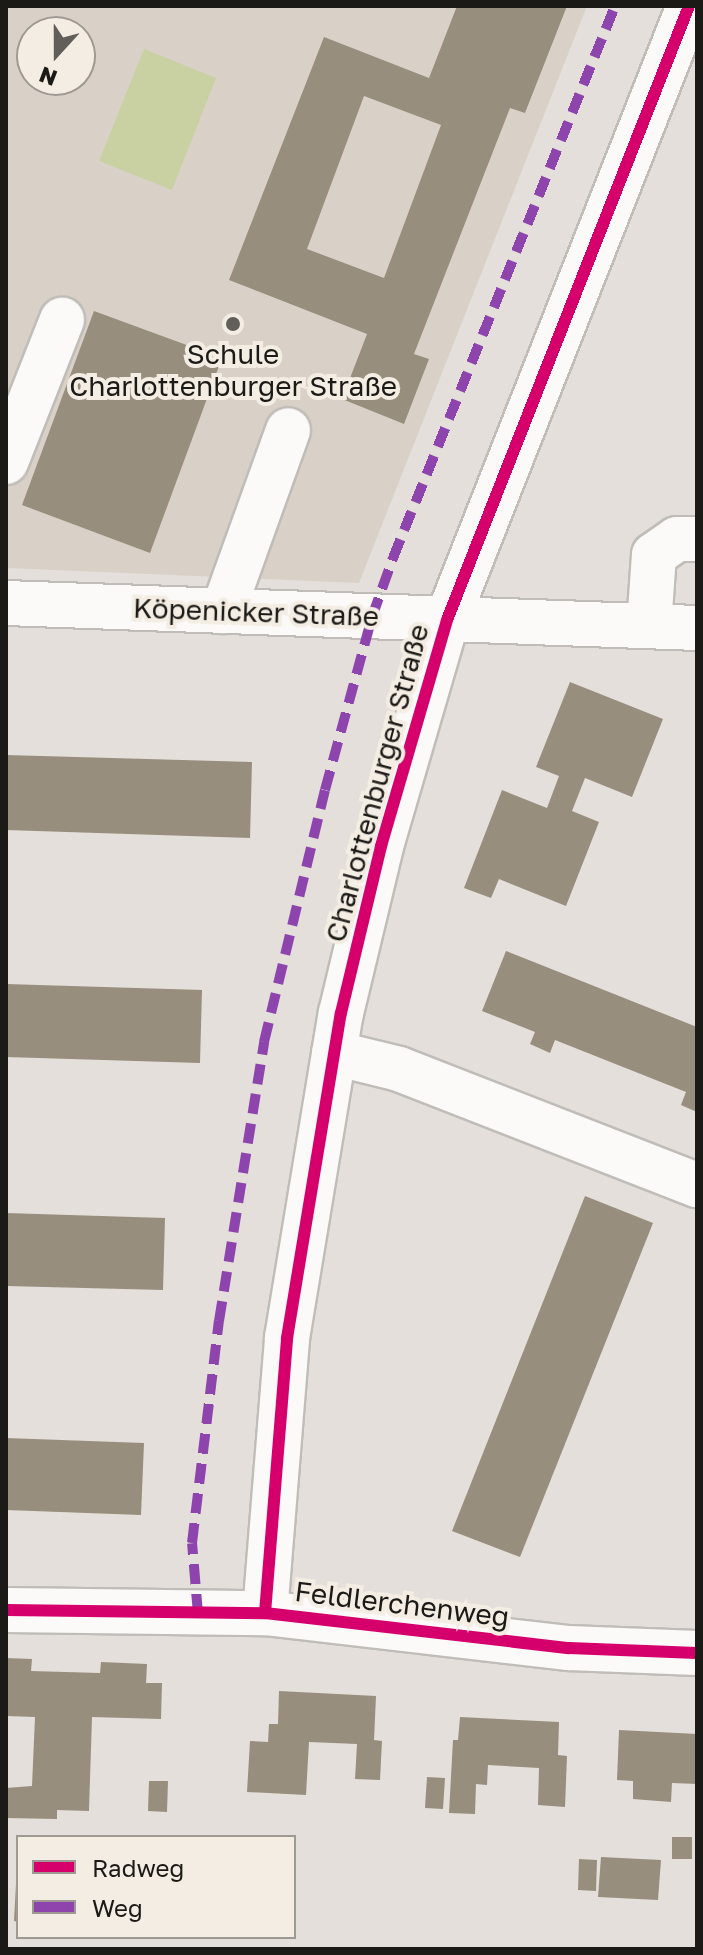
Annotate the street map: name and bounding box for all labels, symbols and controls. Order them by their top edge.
north arrow [16,16,96,96]
text: N [35,61,61,93]
marker: Schule Charlottenburger Straße [224,315,242,333]
place label: Schule Charlottenburger Straße [69,337,397,403]
street label: Köpenicker Straße [133,591,379,633]
street label: Charlottenburger Straße [318,620,436,946]
street label: Feldlerchenweg [293,1574,511,1634]
legend [16,1835,296,1939]
text: Radweg [92,1853,184,1882]
text: Weg [92,1893,143,1922]

